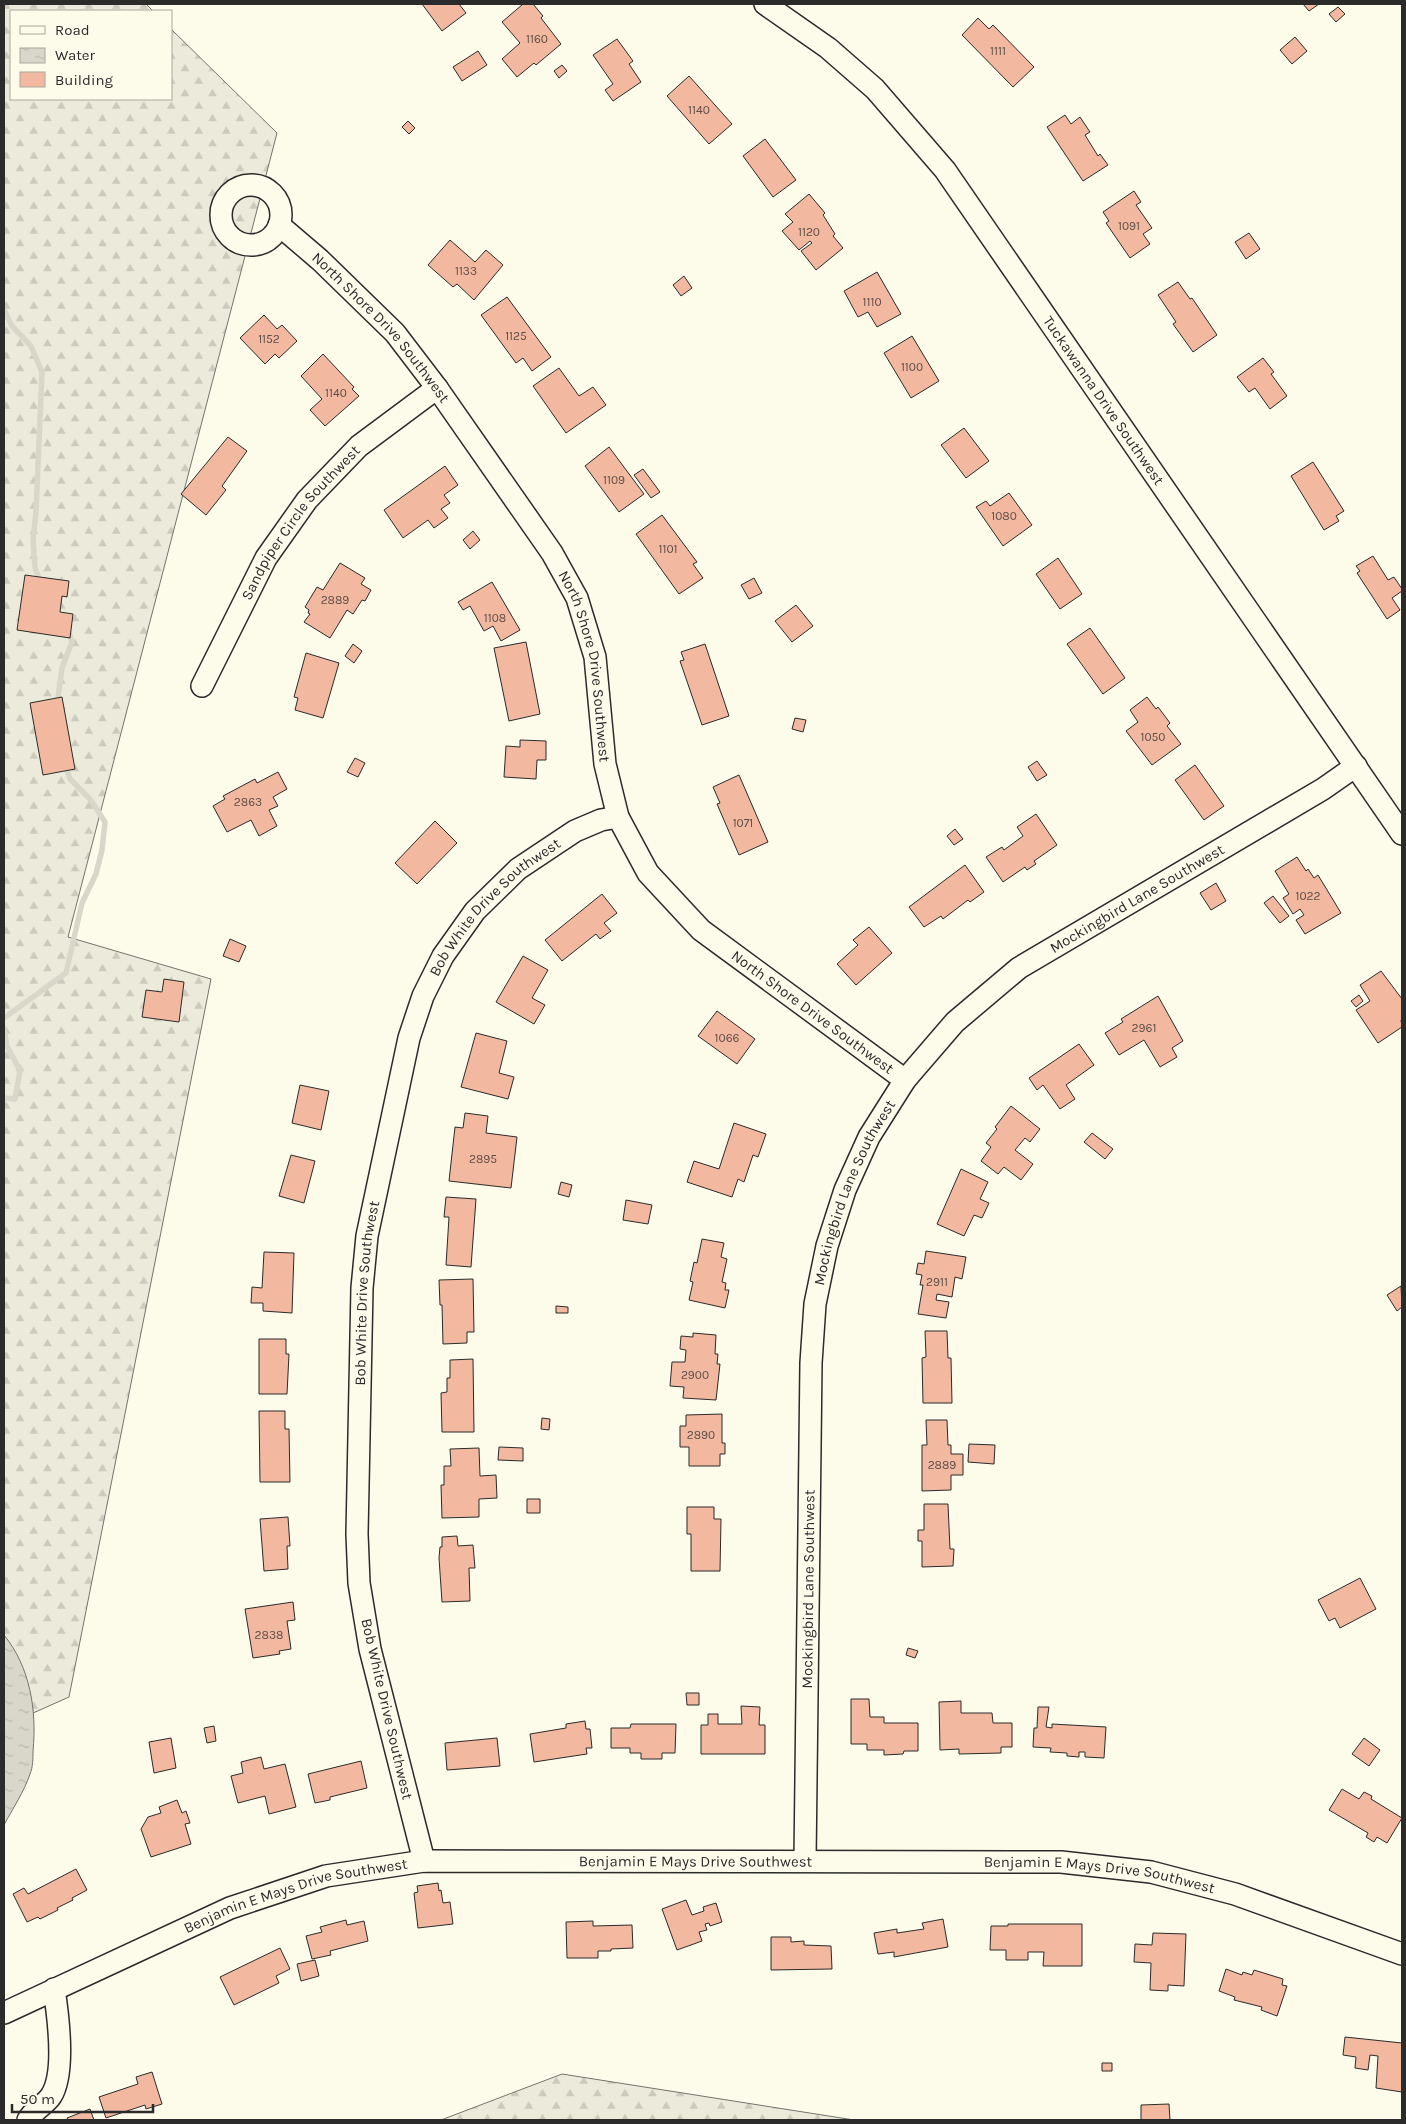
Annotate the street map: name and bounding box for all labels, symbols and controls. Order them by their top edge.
legend [10,10,172,100]
text: Road [55,21,90,39]
house number: 1160 [526,32,548,46]
house number: 1111 [990,44,1006,58]
text: Water [55,46,96,64]
text: Building [55,71,113,89]
house number: 1140 [688,103,710,117]
house number: 1091 [1118,219,1140,233]
house number: 1120 [798,225,820,239]
street label: North Shore Drive Southwest [309,248,454,406]
house number: 1133 [455,264,477,278]
house number: 1110 [862,295,882,309]
street label: Tuckawanna Drive Southwest [1039,313,1168,489]
house number: 1125 [505,329,527,343]
house number: 1152 [258,332,280,346]
house number: 1100 [901,360,923,374]
house number: 1140 [325,386,347,400]
street label: Sandpiper Circle Southwest [237,441,364,603]
house number: 1109 [603,473,625,487]
house number: 1080 [991,509,1017,523]
house number: 1101 [658,542,678,556]
street label: North Shore Drive Southwest [555,567,614,763]
house number: 2889 [321,593,349,607]
house number: 1108 [484,611,506,625]
house number: 1050 [1141,730,1165,744]
house number: 2863 [234,795,262,809]
house number: 1071 [733,816,753,830]
street label: Bob White Drive Southwest [425,834,564,979]
street label: Mockingbird Lane Southwest [1047,840,1228,957]
house number: 1022 [1296,889,1321,903]
street label: North Shore Drive Southwest [728,946,898,1078]
house number: 2961 [1132,1021,1156,1035]
house number: 1066 [715,1031,740,1045]
street label: Mockingbird Lane Southwest [810,1096,899,1287]
house number: 2895 [469,1152,497,1166]
street label: Bob White Drive Southwest [351,1199,383,1386]
house number: 2911 [926,1275,948,1289]
house number: 2900 [681,1368,709,1382]
house number: 2890 [687,1428,715,1442]
house number: 2889 [928,1458,956,1472]
street label: Mockingbird Lane Southwest [798,1489,818,1689]
street label: Bob White Drive Southwest [357,1617,417,1802]
house number: 2838 [255,1628,283,1642]
street label: Benjamin E Mays Drive Southwest [579,1852,813,1871]
street label: Benjamin E Mays Drive Southwest [984,1853,1217,1897]
street label: Benjamin E Mays Drive Southwest [181,1855,409,1937]
scale bar [12,2082,154,2114]
text: 50 m [20,2090,55,2108]

